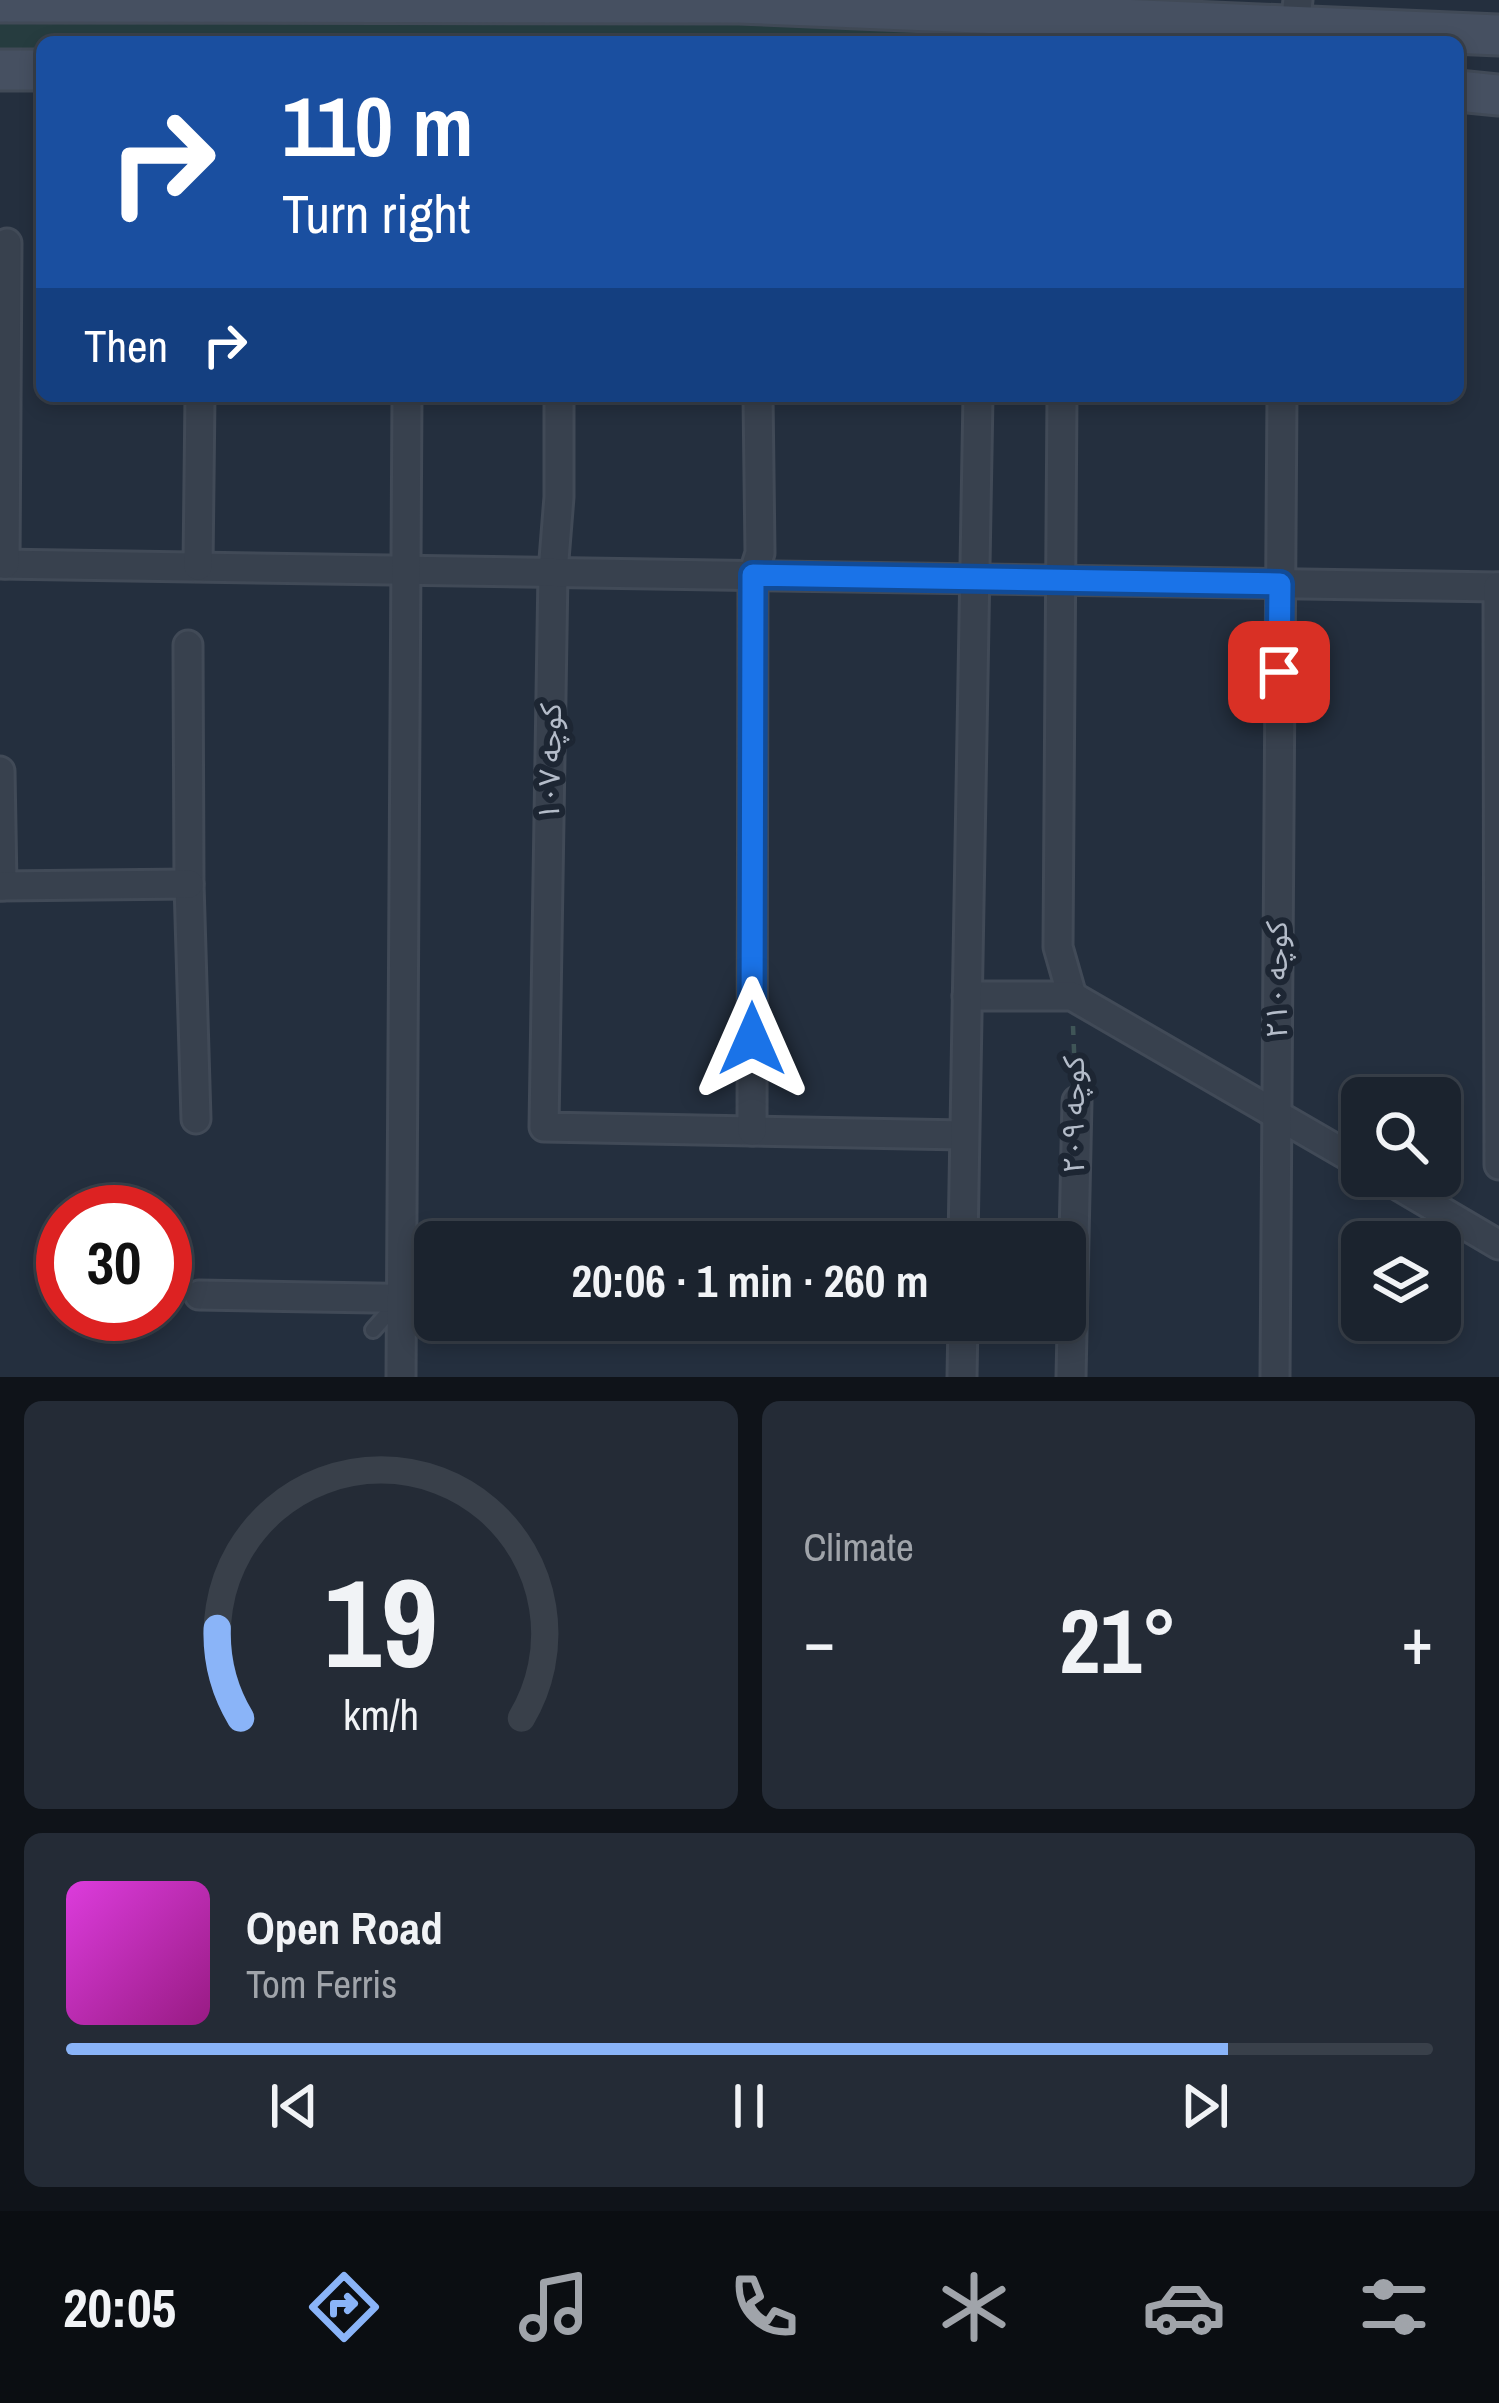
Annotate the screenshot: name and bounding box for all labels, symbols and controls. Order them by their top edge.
text: 110 m [282,69,474,182]
icon: right [84,84,240,240]
text: Turn right [282,177,470,250]
icon: right [192,312,258,378]
text: Then [84,315,168,376]
pin [1228,621,1330,723]
icon: arrive [1246,639,1312,705]
street label: ۱۰۷ کوچه [528,702,570,821]
street label: ۲۱۰ کوچه [1256,921,1296,1039]
position arrow [689,976,815,1102]
street label: ۲۰۹ کوچه [1053,1056,1093,1174]
map controls [1341,1077,1461,1341]
button: search [1341,1077,1461,1197]
speed limit sign: 30 [36,1185,192,1341]
button: layers [1341,1221,1461,1341]
text: 20:06 · 1 min · 260 m [572,1250,928,1311]
text: Climate [804,1521,914,1573]
text: 19 [324,1538,438,1706]
text: 21° [1059,1580,1177,1701]
text: − [804,1596,835,1685]
text: + [1401,1596,1433,1685]
text: km/h [343,1686,419,1743]
text: Open Road [246,1897,443,1958]
text: Tom Ferris [246,1958,397,2010]
icon: previous [261,2073,327,2139]
icon: pause [716,2073,782,2139]
icon: next [1172,2073,1238,2139]
icon: directions [302,2265,386,2349]
icon: music [512,2265,596,2349]
icon: phone [722,2265,806,2349]
icon: climate [932,2265,1016,2349]
icon: car [1142,2265,1226,2349]
icon: filters [1352,2265,1436,2349]
text: 20:05 [63,2271,176,2344]

